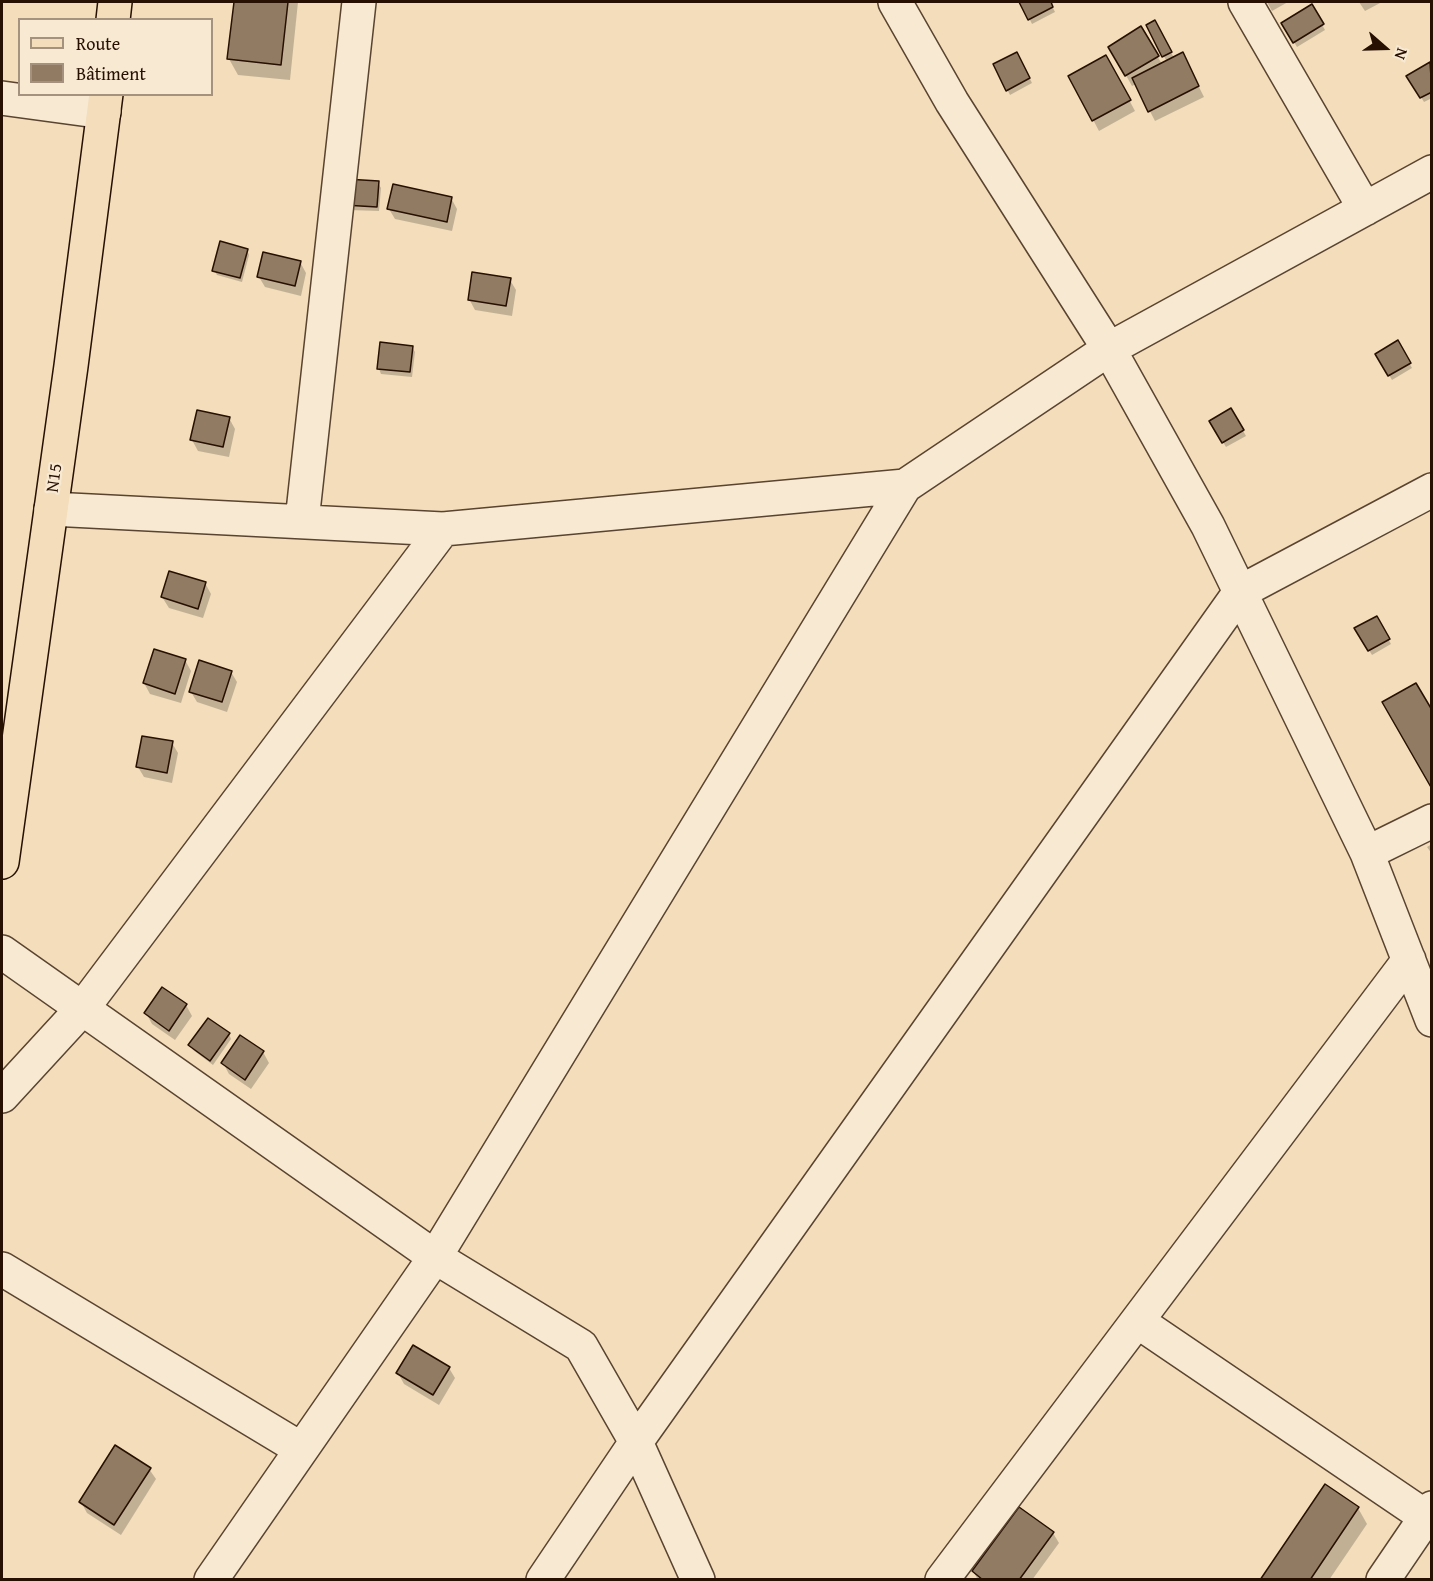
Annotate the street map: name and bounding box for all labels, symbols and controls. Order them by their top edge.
legend [18,18,213,96]
north arrow [1355,18,1415,78]
text: Route [76,30,120,57]
text: N [1389,45,1415,63]
text: Bâtiment [76,60,146,87]
street label: N15 [42,462,68,494]

